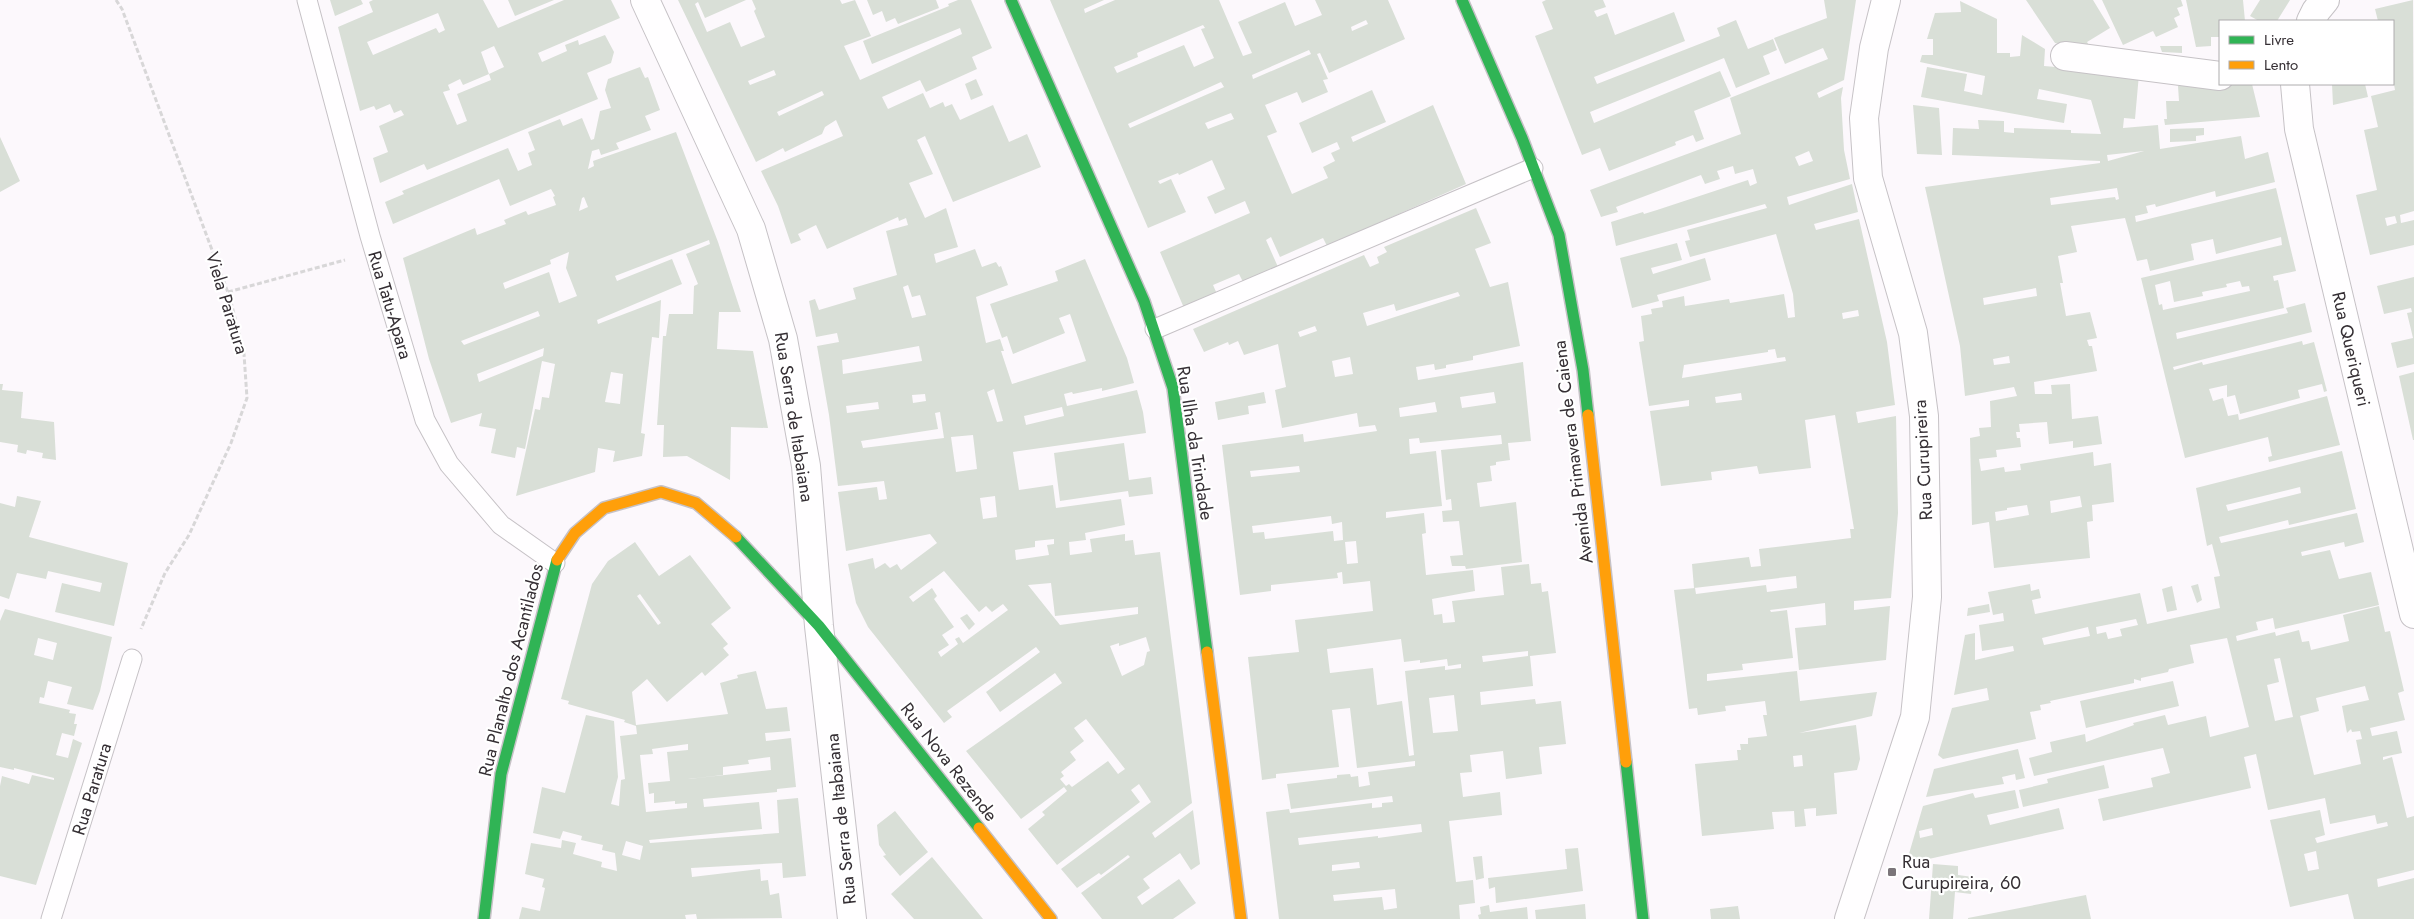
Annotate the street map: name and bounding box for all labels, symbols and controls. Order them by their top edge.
legend [2219,20,2394,85]
text: Livre [2264,29,2294,51]
text: Lento [2264,54,2298,76]
street label: Rua Tatu-Apara [361,248,419,362]
street label: Viela Paratura [199,249,255,357]
street label: Rua Queriqueri [2325,289,2377,409]
street label: Rua Serra de Itabaiana [768,330,820,504]
street label: Avenida Primavera de Caiena [1546,339,1600,565]
street label: Rua Ilha da Trindade [1170,364,1220,522]
street label: Rua Curupireira [1907,399,1939,521]
street label: Rua Planalto dos Acantilados [472,561,550,779]
street label: Rua Nova Rezende [894,697,1004,827]
street label: Rua Serra de Itabaiana [819,732,863,906]
street label: Rua Paratura [66,740,118,838]
place label: Rua Curupireira, 60 [1902,849,2021,896]
marker: Rua Curupireira, 60 [1886,866,1898,878]

